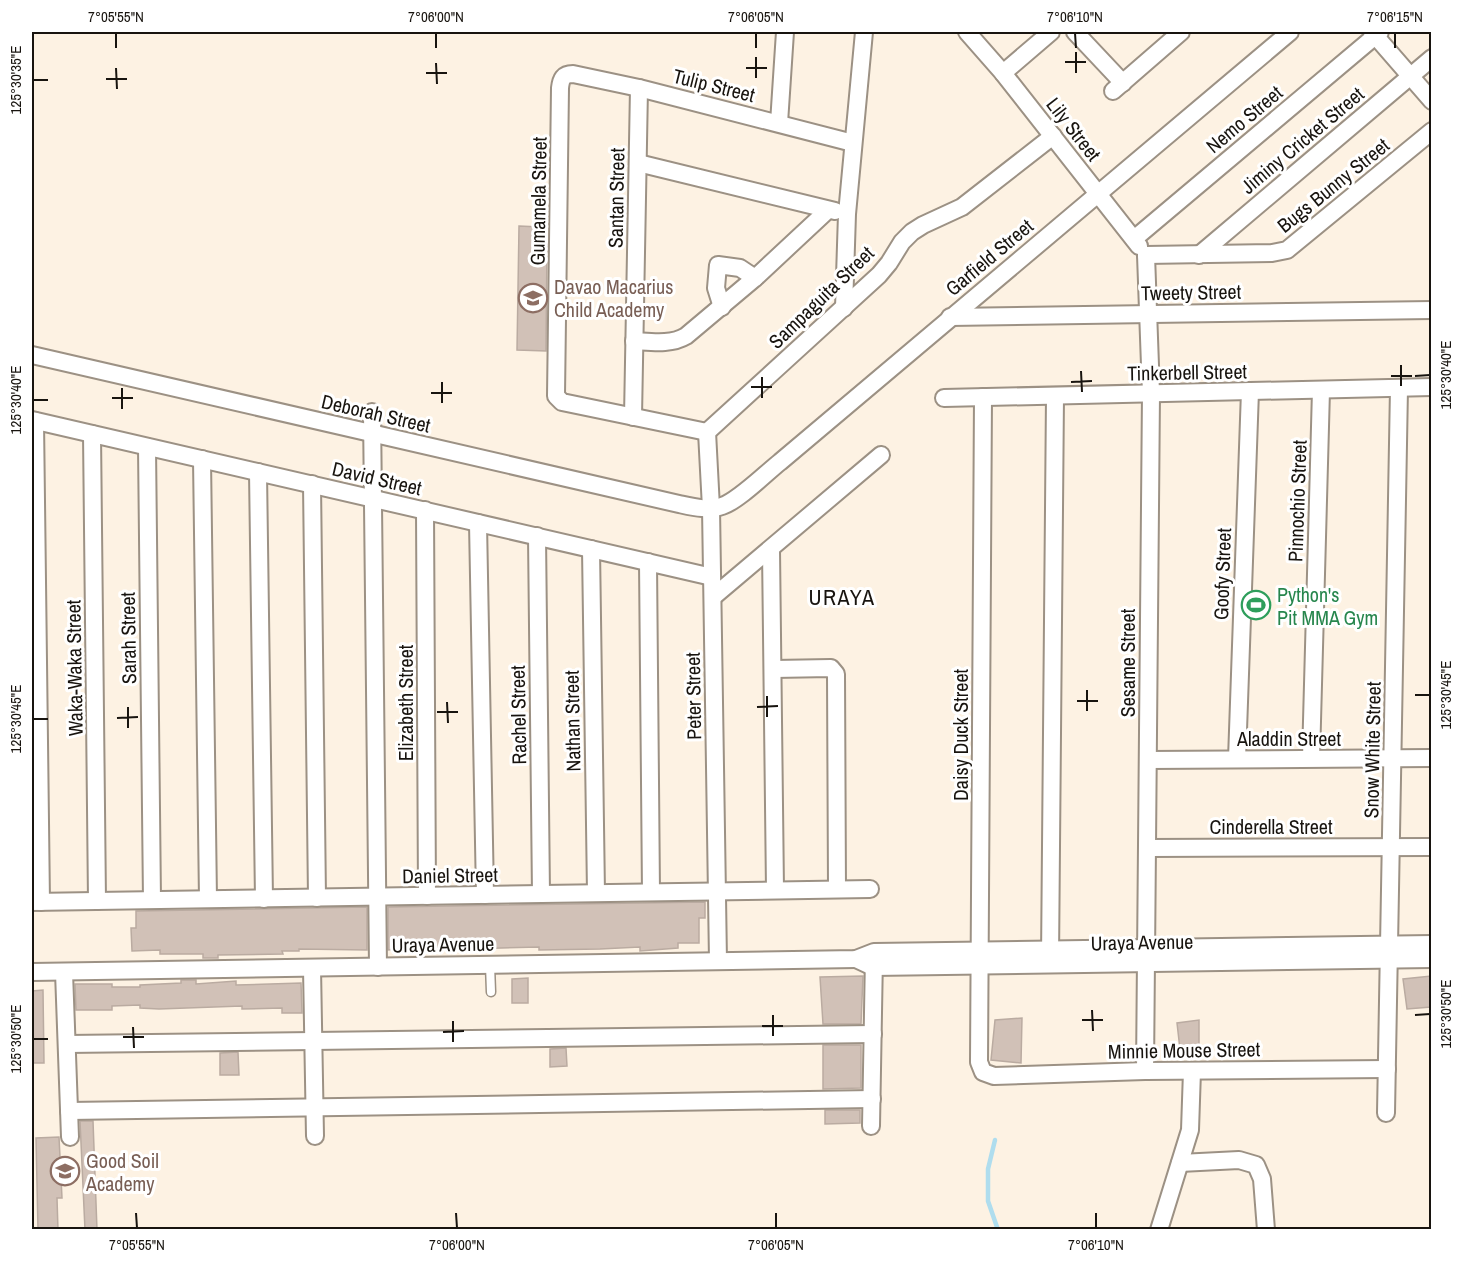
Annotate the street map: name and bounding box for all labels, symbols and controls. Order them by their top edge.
text: 7°05'55"N [88,6,144,27]
text: 7°06'00"N [408,6,464,27]
text: 7°06'05"N [728,6,784,27]
text: 7°06'10"N [1047,6,1103,27]
text: 7°06'15"N [1367,6,1423,27]
text: 125°30'35"E [5,46,26,114]
street label: Tulip Street [670,62,758,108]
street label: Nemo Street [1200,79,1288,159]
street label: Jiminy Cricket Street [1235,80,1370,200]
street label: Lily Street [1041,92,1108,167]
street label: Bugs Bunny Street [1271,131,1395,239]
street label: Gumamela Street [523,136,553,265]
street label: Santan Street [602,147,630,248]
street label: Garfield Street [939,212,1039,302]
street label: Sampaguita Street [762,239,880,354]
place label: Davao Macarius Child Academy [554,273,673,323]
street label: Tweety Street [1141,278,1242,306]
school or university icon: Davao Macarius Child Academy [517,282,549,314]
text: 125°30'40"E [1435,341,1456,409]
street label: Tinkerbell Street [1127,357,1248,387]
text: 125°30'40"E [5,366,26,434]
street label: Deborah Street [319,387,434,439]
street label: Pinnochio Street [1281,439,1313,563]
street label: David Street [330,455,425,502]
street label: Goofy Street [1207,527,1237,620]
place label: Python's Pit MMA Gym [1277,581,1378,631]
district label: URAYA [808,582,876,612]
sports icon: Python's Pit MMA Gym [1240,589,1272,621]
street label: Sarah Street [114,591,142,684]
street label: Waka-Waka Street [59,599,89,736]
street label: Sesame Street [1114,608,1141,717]
street label: Elizabeth Street [392,644,419,761]
street label: Peter Street [679,652,707,740]
text: 125°30'45"E [1435,661,1456,729]
street label: Rachel Street [504,665,532,765]
street label: Daisy Duck Street [947,668,974,801]
street label: Nathan Street [558,670,586,772]
street label: Snow White Street [1357,681,1387,819]
text: 125°30'45"E [5,685,26,753]
street label: Aladdin Street [1236,725,1341,752]
street label: Cinderella Street [1209,813,1333,840]
street label: Daniel Street [402,861,499,889]
street label: Uraya Avenue [1090,928,1194,956]
street label: Uraya Avenue [391,930,495,958]
text: 125°30'50"E [1435,980,1456,1048]
text: 125°30'50"E [5,1005,26,1073]
street label: Minnie Mouse Street [1108,1035,1261,1065]
place label: Good Soil Academy [85,1147,159,1197]
school or university icon: Good Soil Academy [49,1155,81,1187]
text: 7°05'55"N [109,1234,165,1255]
text: 7°06'00"N [429,1234,485,1255]
text: 7°06'05"N [748,1234,804,1255]
text: 7°06'10"N [1068,1234,1124,1255]

